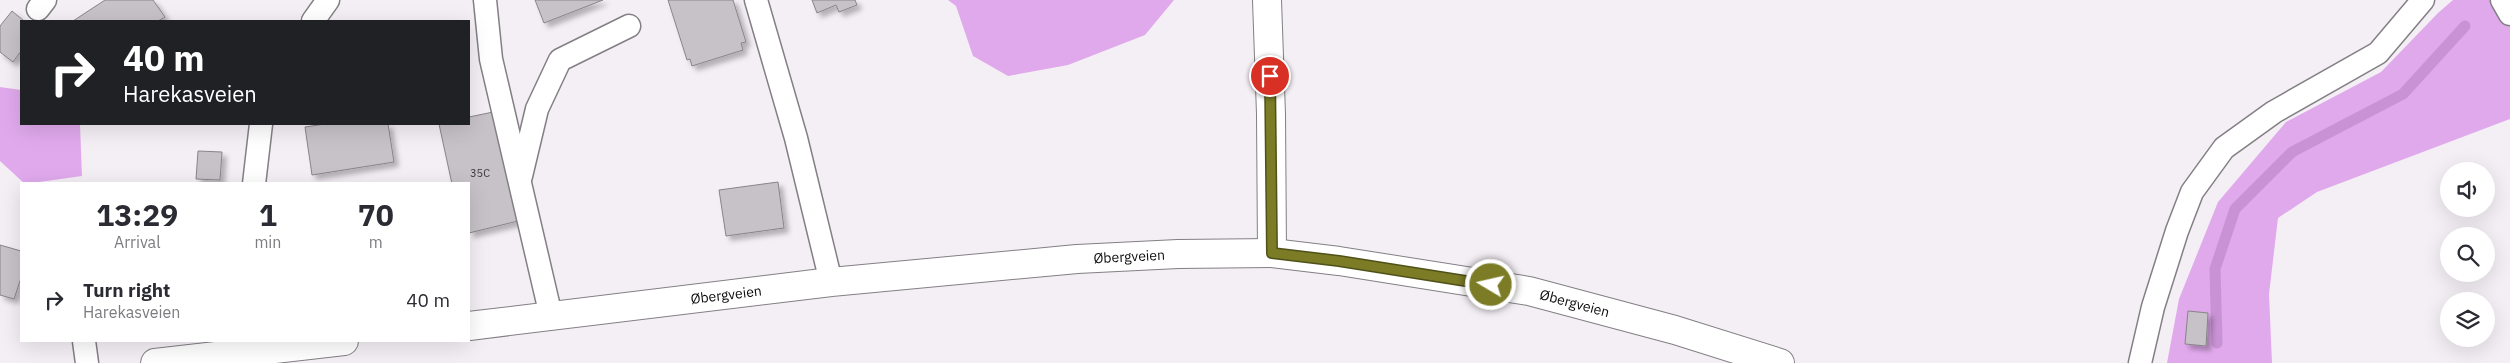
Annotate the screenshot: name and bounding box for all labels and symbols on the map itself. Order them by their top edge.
pin [1249,55,1291,97]
house number: 35C [470,166,490,180]
street label: Øbergveien [1093,246,1165,267]
position arrow [1464,258,1516,310]
street label: Øbergveien [689,281,763,308]
street label: Øbergveien [1538,285,1612,321]

